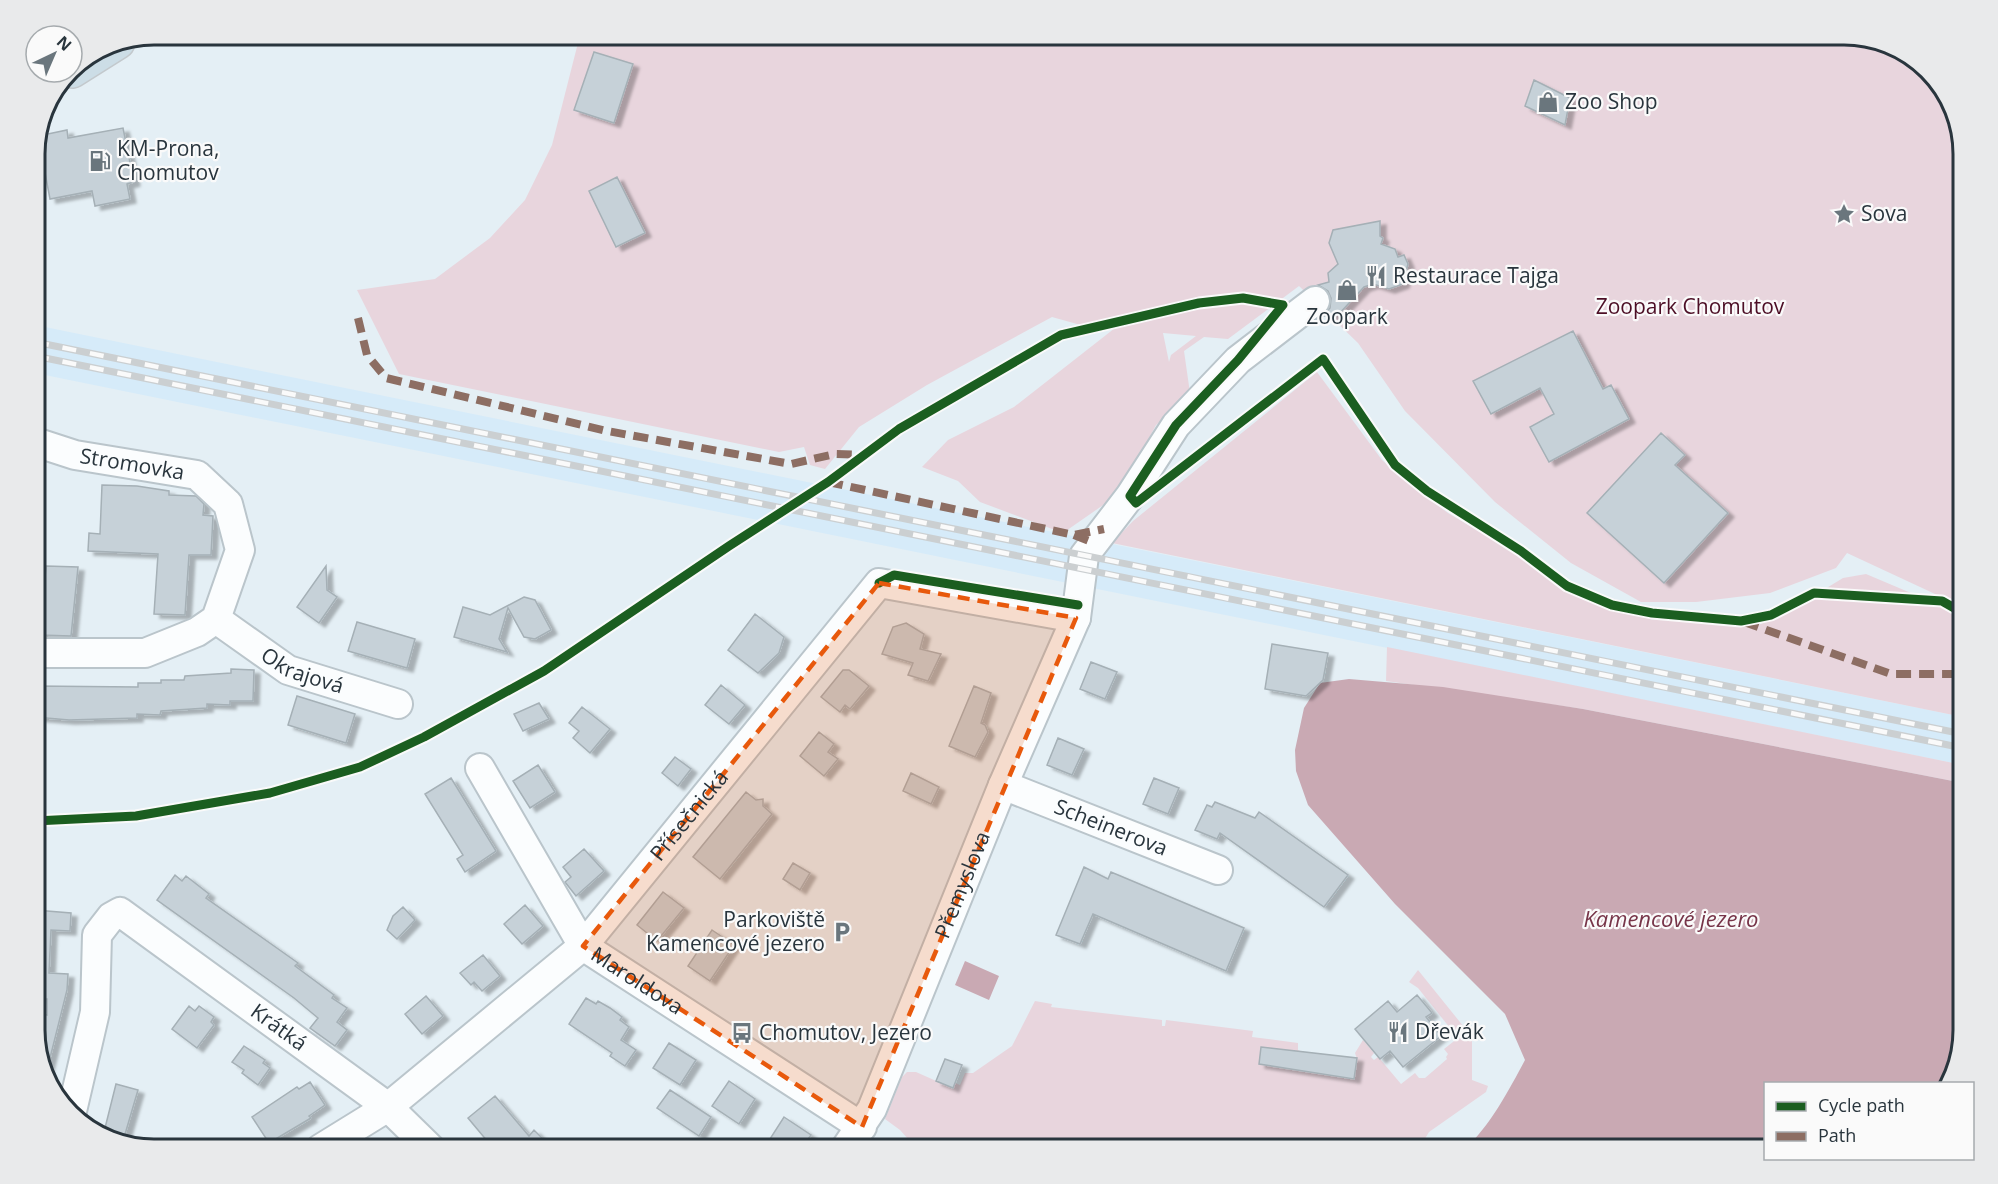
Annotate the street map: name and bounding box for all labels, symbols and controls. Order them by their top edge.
north arrow [24,24,84,84]
text: N [52,31,77,56]
place label: Zoo Shop [1565,87,1658,115]
shop icon: Zoo Shop [1536,90,1560,114]
place label: KM-Prona, Chomutov [117,134,219,186]
fuel station icon: KM-Prona, Chomutov [88,149,112,173]
place label: Sova [1861,199,1907,227]
place icon: Sova [1832,202,1856,226]
place label: Restaurace Tajga [1393,261,1559,289]
restaurant icon: Restaurace Tajga [1364,264,1388,288]
shop icon: Zoopark [1335,278,1359,302]
park label: Zoopark Chomutov [1596,292,1785,320]
place label: Zoopark [1306,302,1388,330]
street label: Stromovka [78,441,187,486]
street label: Okrajová [256,640,348,699]
street label: Přísečnická [643,764,734,866]
street label: Scheinerova [1050,792,1172,862]
street label: Přemyslova [928,827,996,942]
water label: Kamencové jezero [1583,903,1759,933]
place label: Parkoviště Kamencové jezero [646,905,825,957]
parking icon: Parkoviště Kamencové jezero [830,920,854,944]
street label: Maroldova [586,940,689,1020]
street label: Krátká [245,997,313,1057]
place label: Dřevák [1415,1017,1484,1045]
place label: Chomutov, Jezero [759,1018,932,1046]
restaurant icon: Dřevák [1386,1020,1410,1044]
bus stop icon: Chomutov, Jezero [730,1021,754,1045]
legend [1764,1082,1974,1160]
text: Cycle path [1818,1093,1905,1117]
text: Path [1818,1123,1856,1147]

